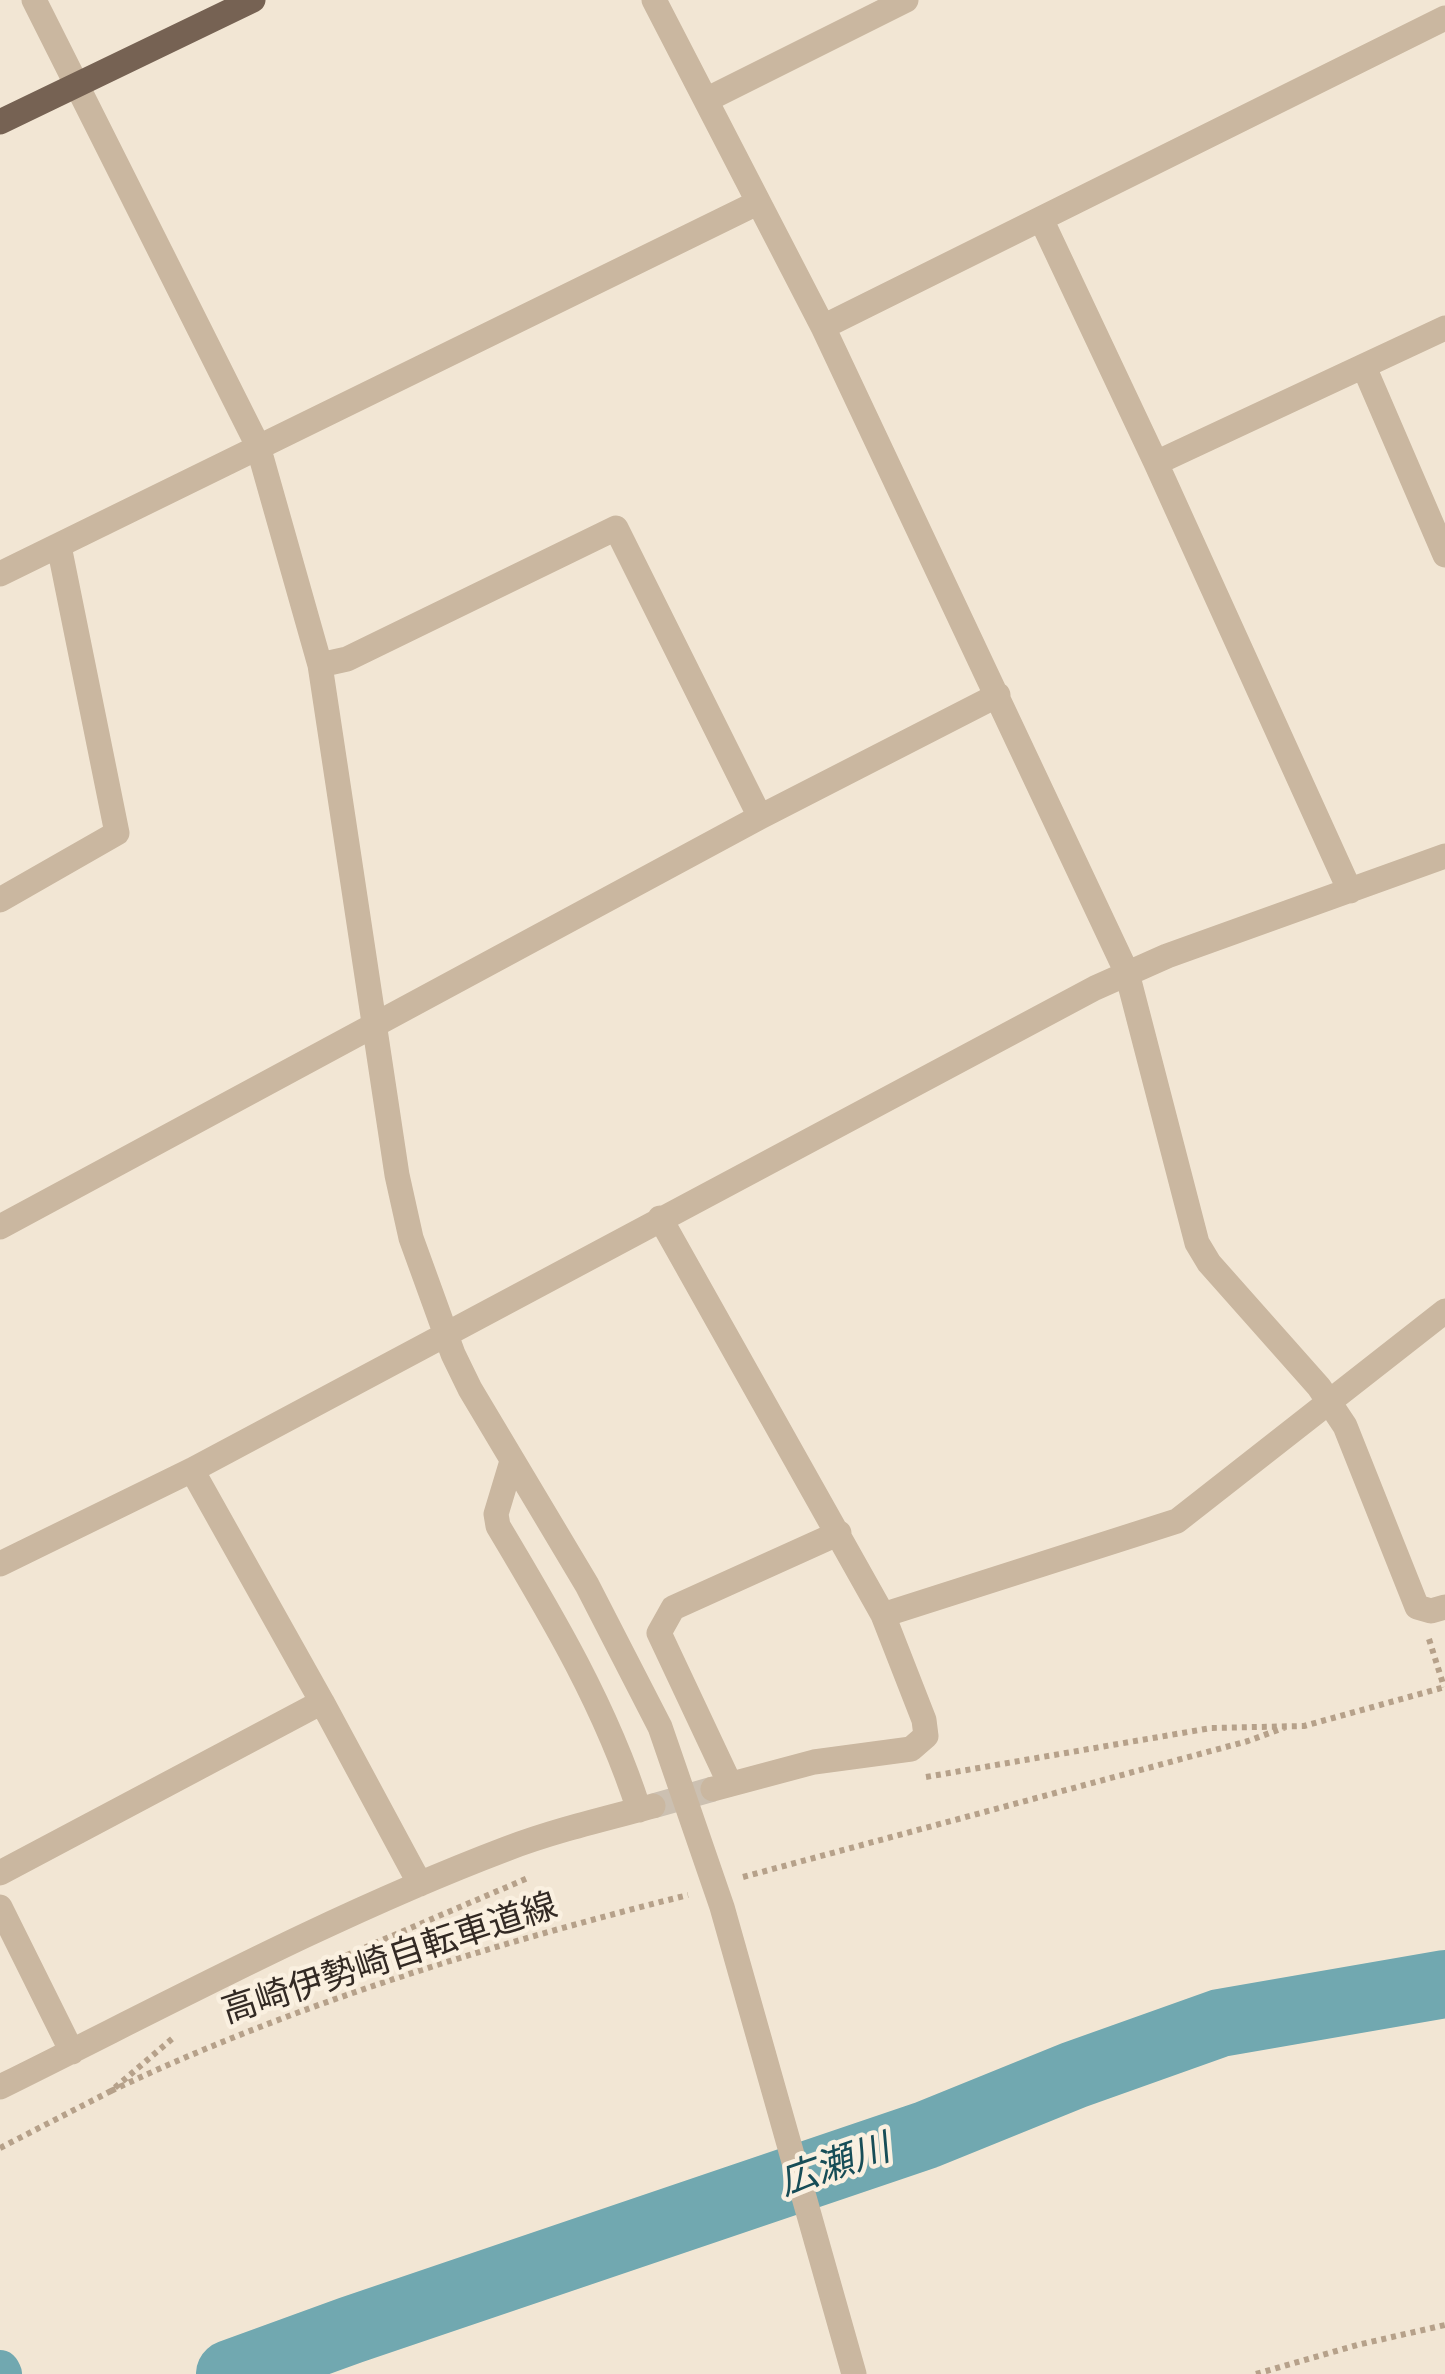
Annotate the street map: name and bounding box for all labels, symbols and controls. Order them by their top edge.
street label: 高崎伊勢崎自転車道線 [217,1886,563,2034]
water label: 広瀬川 [774,2127,896,2207]

